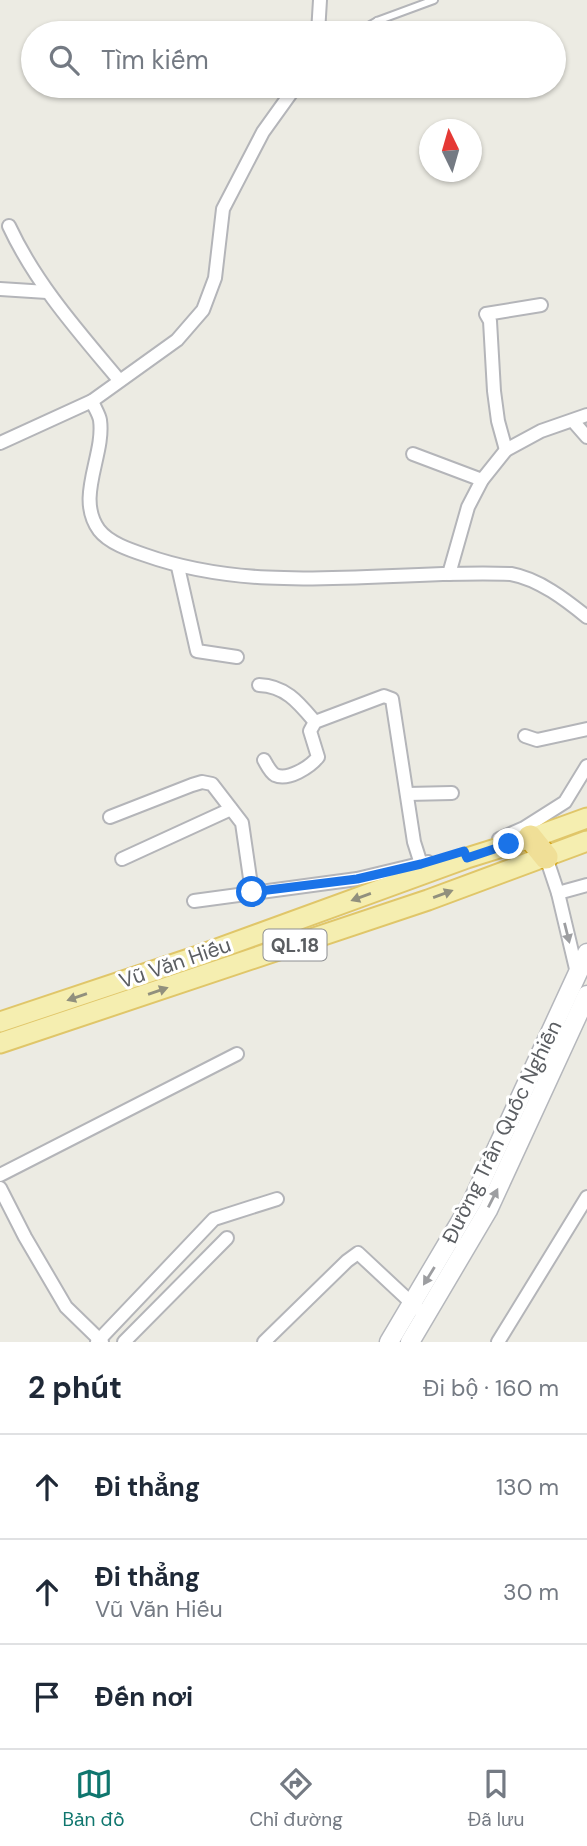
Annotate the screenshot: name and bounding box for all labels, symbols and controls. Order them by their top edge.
search box [21,21,566,98]
icon: search [45,41,83,79]
text: Tìm kiếm [101,43,209,77]
north arrow [419,119,482,182]
route end [493,828,524,859]
route start [236,876,267,907]
one-way arrow [433,888,454,899]
one-way arrow [350,892,371,903]
one-way arrow [562,922,573,944]
road number: QL.18 [264,930,326,960]
street label: Vũ Văn Hiếu [115,931,235,995]
one-way arrow [148,985,169,996]
one-way arrow [66,992,87,1003]
street label: Đường Trần Quốc Nghiễn [436,1016,568,1248]
one-way arrow [488,1188,499,1208]
one-way arrow [423,1267,436,1286]
text: 2 phút [28,1368,122,1407]
text: Đi bộ · 160 m [423,1373,559,1403]
icon: ahead [28,1468,66,1506]
text: Đi thẳng [95,1470,200,1504]
text: 130 m [496,1472,559,1502]
text: Đi thẳng [95,1560,200,1594]
icon: ahead [28,1573,66,1611]
text: 30 m [503,1577,559,1607]
text: Vũ Văn Hiếu [95,1594,223,1624]
icon: arrive [28,1678,66,1716]
text: Đến nơi [95,1680,193,1714]
tab: Bản đồ [62,1765,125,1832]
tab: Chỉ đường [250,1765,343,1832]
tab: Đã lưu [468,1765,525,1832]

